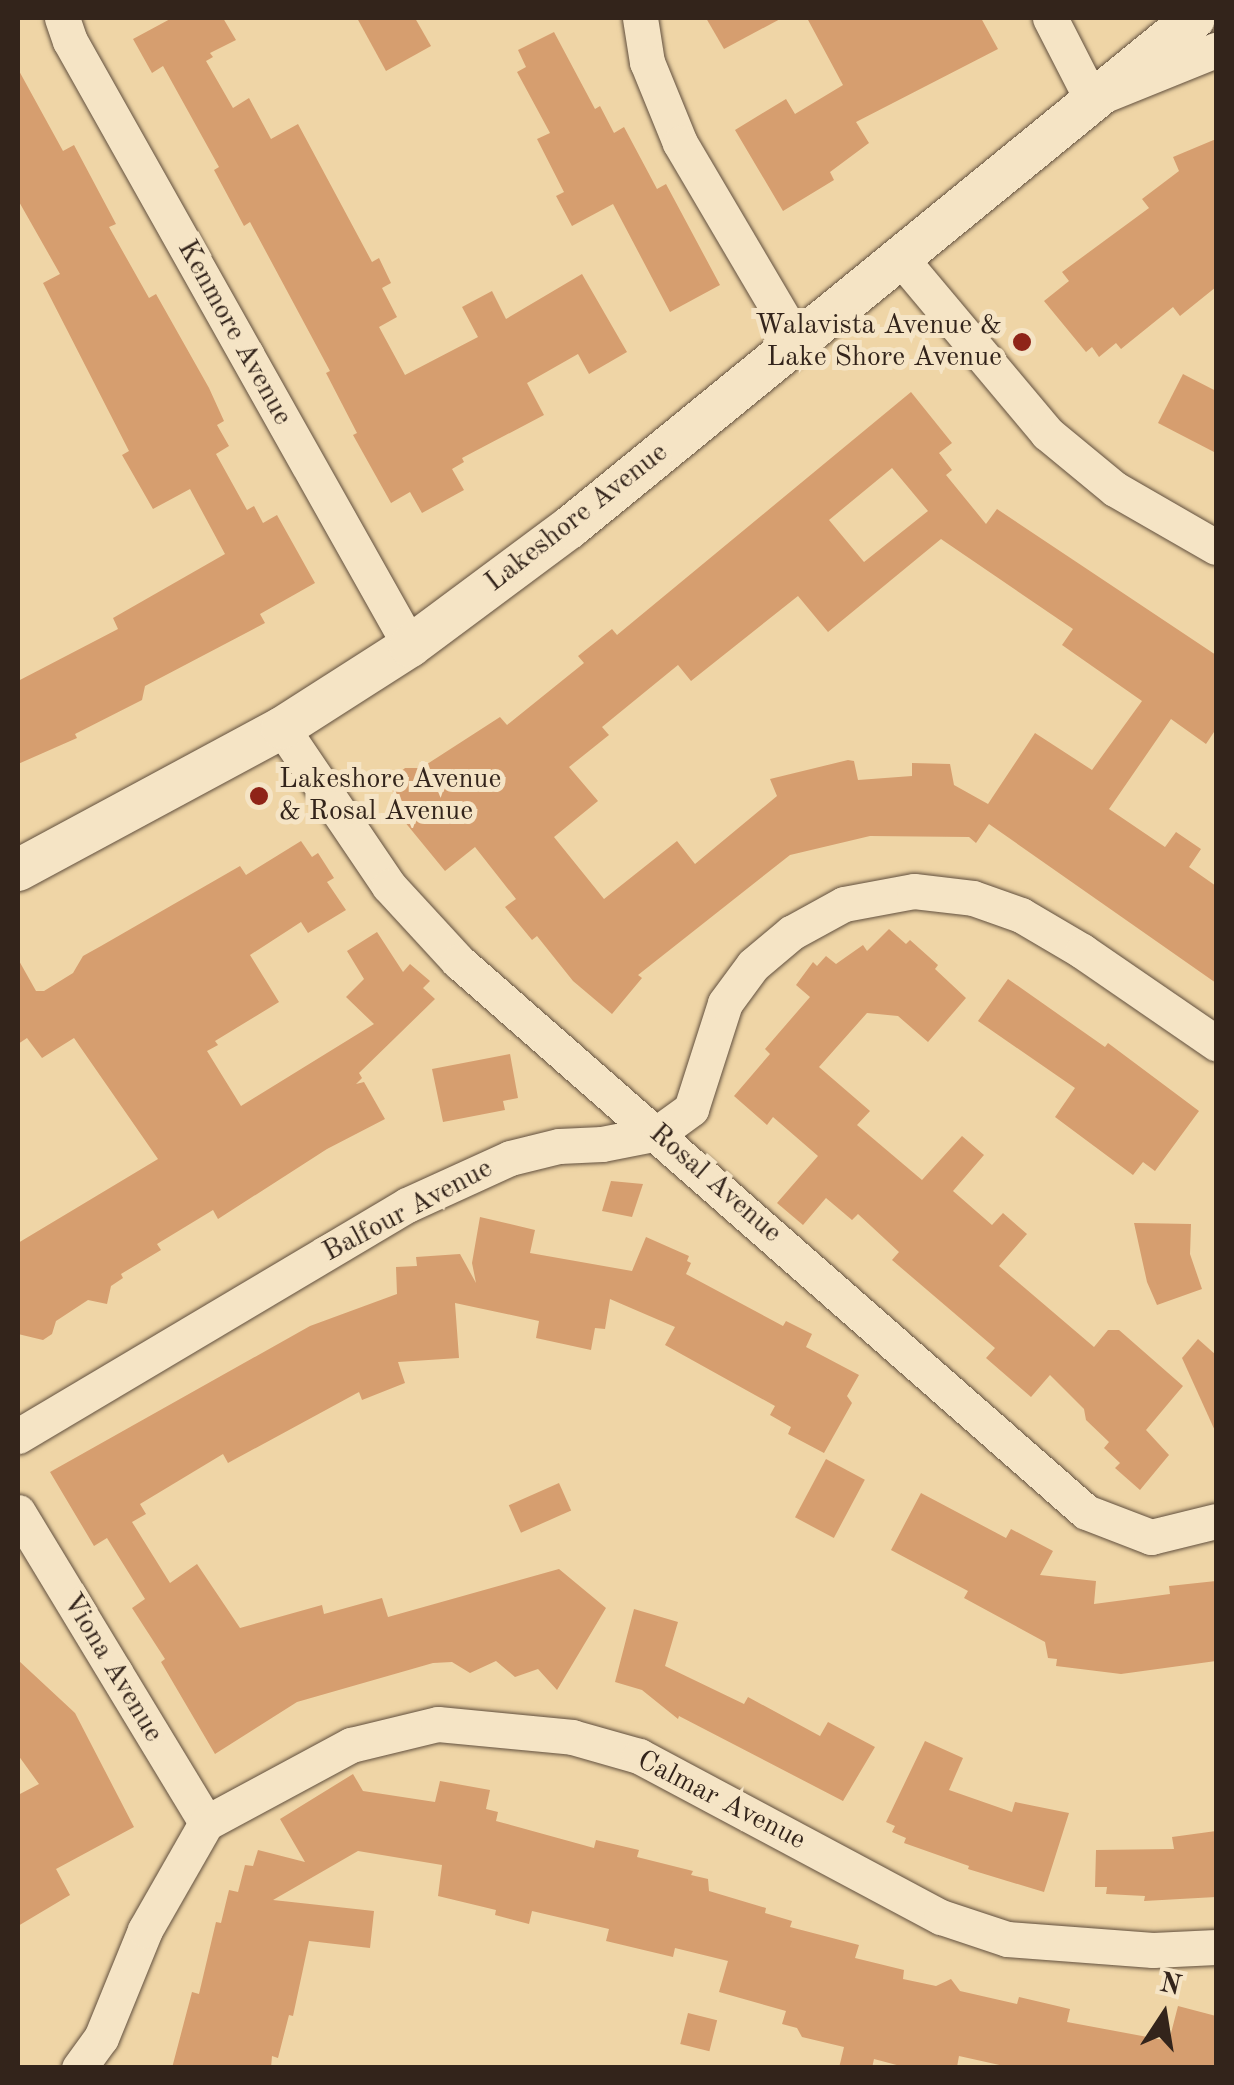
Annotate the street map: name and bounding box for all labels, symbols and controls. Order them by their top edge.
street label: Kenmore Avenue [169,235,299,431]
place label: Walavista Avenue & Lake Shore Avenue [755,309,1002,375]
marker: Walavista Avenue & Lake Shore Avenue [1011,331,1033,353]
street label: Lakeshore Avenue [479,436,675,600]
place label: Lakeshore Avenue & Rosal Avenue [279,763,501,829]
marker: Lakeshore Avenue & Rosal Avenue [248,785,270,807]
street label: Rosal Avenue [642,1117,788,1251]
street label: Balfour Avenue [318,1152,498,1270]
street label: Viona Avenue [54,1588,170,1748]
street label: Calmar Avenue [631,1744,811,1858]
north arrow [1114,1965,1214,2065]
text: N [1157,1970,1184,2002]

